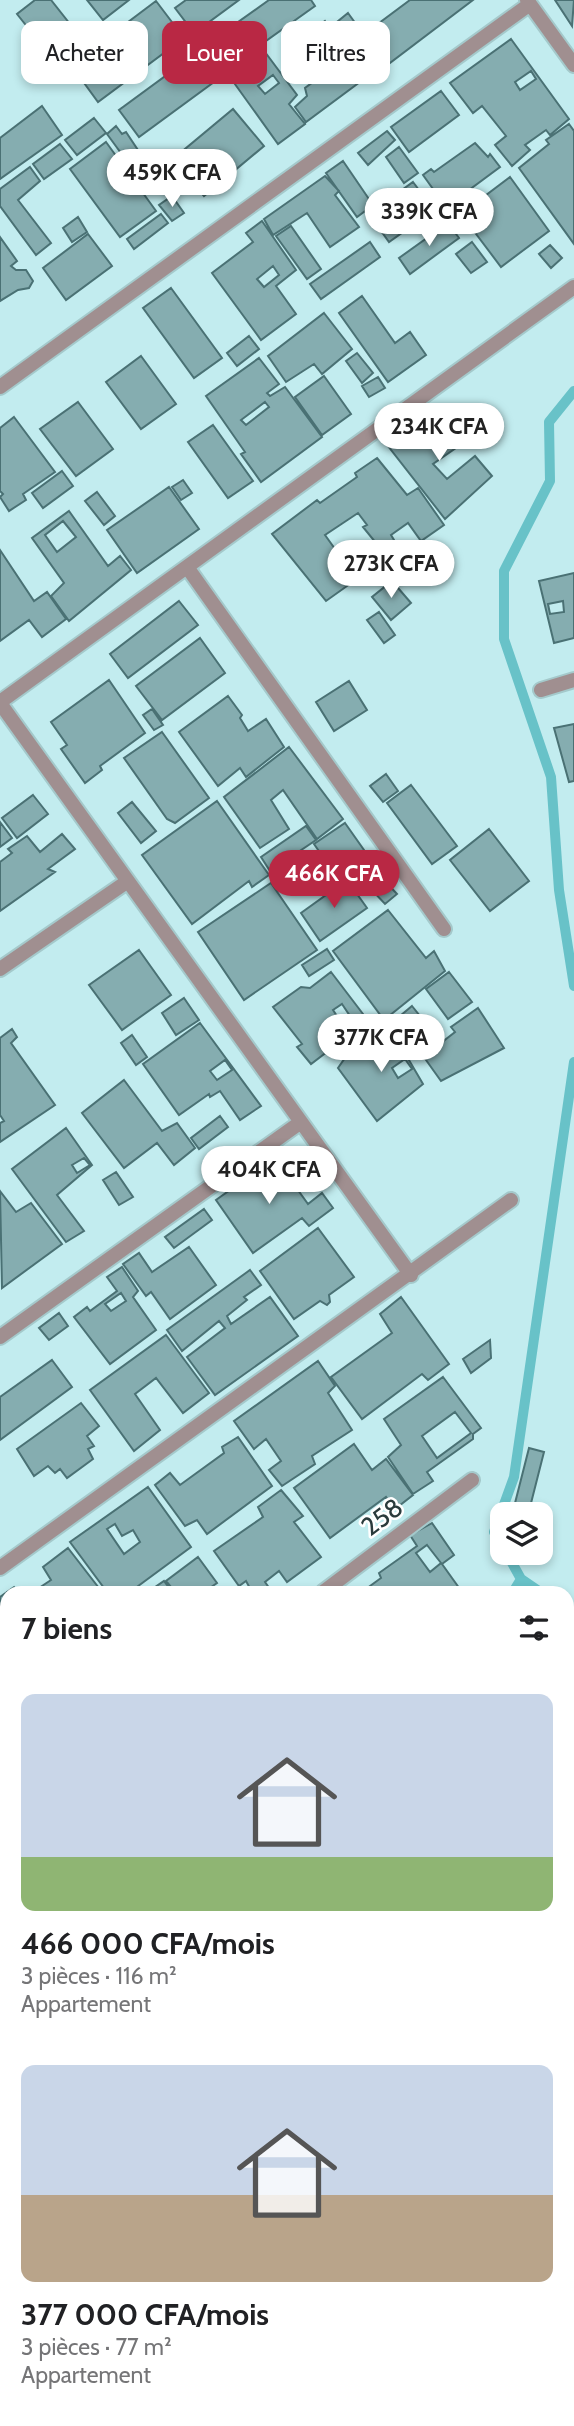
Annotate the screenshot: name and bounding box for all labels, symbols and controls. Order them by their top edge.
chip: Acheter [21,21,148,84]
chip: Louer [162,21,267,84]
chip: Filtres [281,21,390,84]
pin: 459K CFA [100,150,244,209]
text: 459K CFA [123,158,221,186]
pin: 339K CFA [357,188,501,248]
text: 339K CFA [381,197,477,225]
pin: 234K CFA [367,404,511,463]
text: 234K CFA [390,412,488,440]
pin: 273K CFA [319,540,463,600]
text: 273K CFA [343,549,439,577]
pin: 466K CFA [262,850,406,910]
text: 466K CFA [285,859,383,887]
pin: 377K CFA [309,1014,453,1074]
text: 377K CFA [334,1023,428,1051]
pin: 404K CFA [197,1146,341,1206]
text: 404K CFA [217,1155,321,1183]
street label: 258 [355,1491,409,1543]
map controls [490,1502,553,1565]
button: layers [490,1502,553,1565]
icon: filters [515,1609,553,1647]
text: 7 biens [21,1610,112,1647]
icon: home [224,1739,350,1865]
text: 466 000 CFA/mois [21,1925,275,1962]
text: 3 pièces · 116 m² [21,1962,177,1990]
text: Appartement [21,1990,151,2018]
icon: home [224,2110,350,2236]
text: 377 000 CFA/mois [21,2296,269,2333]
text: 3 pièces · 77 m² [21,2333,172,2361]
text: Appartement [21,2361,151,2389]

